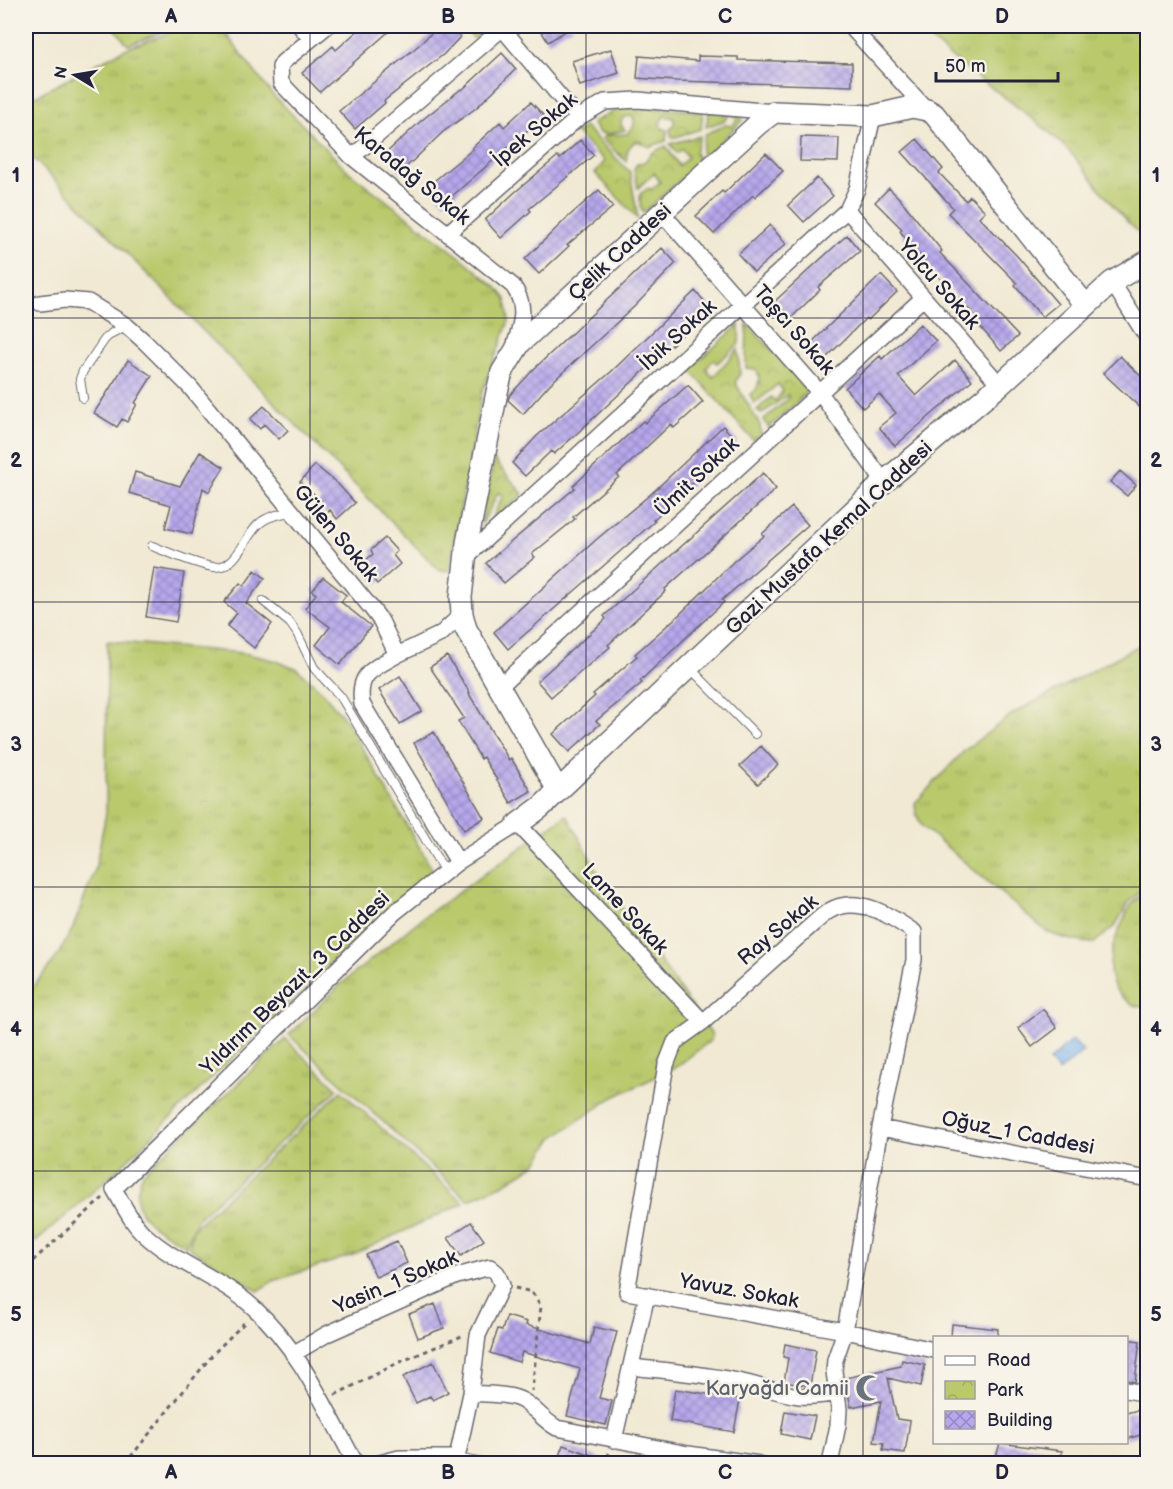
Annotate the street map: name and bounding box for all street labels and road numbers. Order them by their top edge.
street label: İpek Sokak [488,87,583,173]
street label: Karadağ Sokak [349,122,476,231]
street label: Çelik Caddesi [563,198,677,306]
street label: Yolcu Sokak [892,233,986,335]
street label: Taşcı Sokak [748,280,840,381]
street label: İbik Sokak [634,293,722,376]
street label: Ümit Sokak [650,431,745,522]
street label: Gazi Mustafa Kemal Caddesi [720,436,938,640]
street label: Gülen Sokak [288,480,384,587]
street label: Lame Sokak [577,858,674,960]
street label: Yıldırım Beyazıt_3 Caddesi [194,886,395,1081]
street label: Ray Sokak [733,889,824,971]
street label: Oğuz_1 Caddesi [940,1106,1096,1160]
street label: Yasin_1 Sokak [329,1244,463,1320]
street label: Yavuz. Sokak [676,1268,801,1314]

